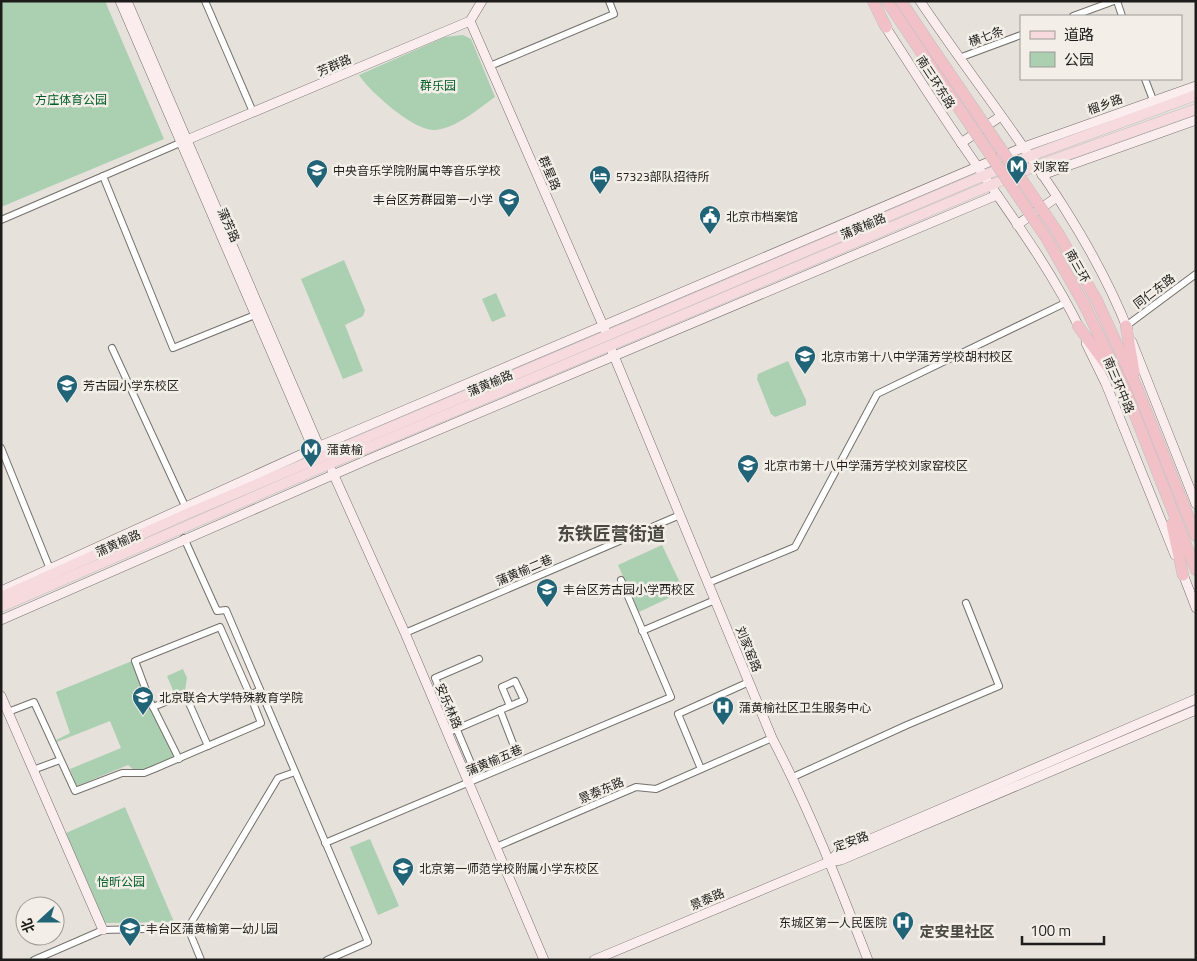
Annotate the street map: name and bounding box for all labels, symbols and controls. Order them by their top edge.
legend [1020,15,1182,80]
street label: 横七条 [966,21,1006,51]
text: 道路 [1064,23,1094,46]
text: 公园 [1064,48,1094,71]
street label: 芳群路 [314,49,354,81]
street label: 南三环东路 [912,52,960,112]
park label: 群乐园 [420,76,456,95]
street label: 榴乡路 [1085,89,1125,119]
park label: 方庄体育公园 [35,90,107,109]
street label: 群星路 [534,153,566,193]
metro station icon: 刘家窑 [1005,154,1029,185]
place label: 刘家窑 [1033,157,1069,176]
school or university icon: 中央音乐学院附属中等音乐学校 [305,158,329,189]
place label: 中央音乐学院附属中等音乐学校 [333,161,501,180]
hotel icon: 57323部队招待所 [588,164,612,195]
place label: 57323部队招待所 [616,167,710,186]
school or university icon: 丰台区芳群园第一小学 [497,187,521,218]
place label: 丰台区芳群园第一小学 [373,190,493,209]
public building icon: 北京市档案馆 [698,204,722,235]
street label: 蒲芳路 [213,205,245,245]
place label: 北京市档案馆 [726,207,798,226]
street label: 蒲黄榆路 [837,208,889,244]
street label: 南三环 [1061,246,1095,286]
street label: 同仁东路 [1129,269,1179,313]
school or university icon: 北京市第十八中学蒲芳学校胡村校区 [793,344,817,375]
place label: 北京市第十八中学蒲芳学校胡村校区 [821,347,1013,366]
street label: 南三环中路 [1099,354,1139,416]
street label: 蒲黄榆路 [464,365,516,401]
school or university icon: 芳古园小学东校区 [55,373,79,404]
place label: 芳古园小学东校区 [83,376,179,395]
metro station icon: 蒲黄榆 [299,437,323,468]
place label: 蒲黄榆 [327,440,363,459]
school or university icon: 北京市第十八中学蒲芳学校刘家窑校区 [736,453,760,484]
place label: 北京市第十八中学蒲芳学校刘家窑校区 [764,456,968,475]
district label: 东铁匠营街道 [557,520,665,547]
street label: 蒲黄榆路 [92,525,144,561]
street label: 蒲黄榆二巷 [493,550,555,590]
school or university icon: 丰台区芳古园小学西校区 [535,577,559,608]
place label: 丰台区芳古园小学西校区 [563,580,695,599]
street label: 刘家窑路 [731,623,767,675]
street label: 安乐林路 [431,680,467,732]
school or university icon: 北京联合大学特殊教育学院 [131,685,155,716]
place label: 北京联合大学特殊教育学院 [159,688,303,707]
hospital icon: 蒲黄榆社区卫生服务中心 [711,695,735,726]
place label: 蒲黄榆社区卫生服务中心 [739,698,871,717]
street label: 蒲黄榆五巷 [463,740,525,780]
street label: 景泰东路 [575,772,627,808]
street label: 定安路 [831,826,871,856]
school or university icon: 北京第一师范学校附属小学东校区 [391,856,415,887]
place label: 北京第一师范学校附属小学东校区 [419,859,599,878]
park label: 怡昕公园 [97,872,145,891]
street label: 景泰路 [687,883,727,915]
north arrow [15,896,65,946]
hospital icon: 东城区第一人民医院 [891,910,915,941]
place label: 东城区第一人民医院 [779,913,887,932]
scale bar [1022,914,1104,946]
text: 北 [15,916,40,936]
school or university icon: 丰台区蒲黄榆第一幼儿园 [118,916,142,947]
place label: 丰台区蒲黄榆第一幼儿园 [146,919,278,938]
text: 100 m [1030,919,1071,942]
district label: 定安里社区 [919,920,995,943]

